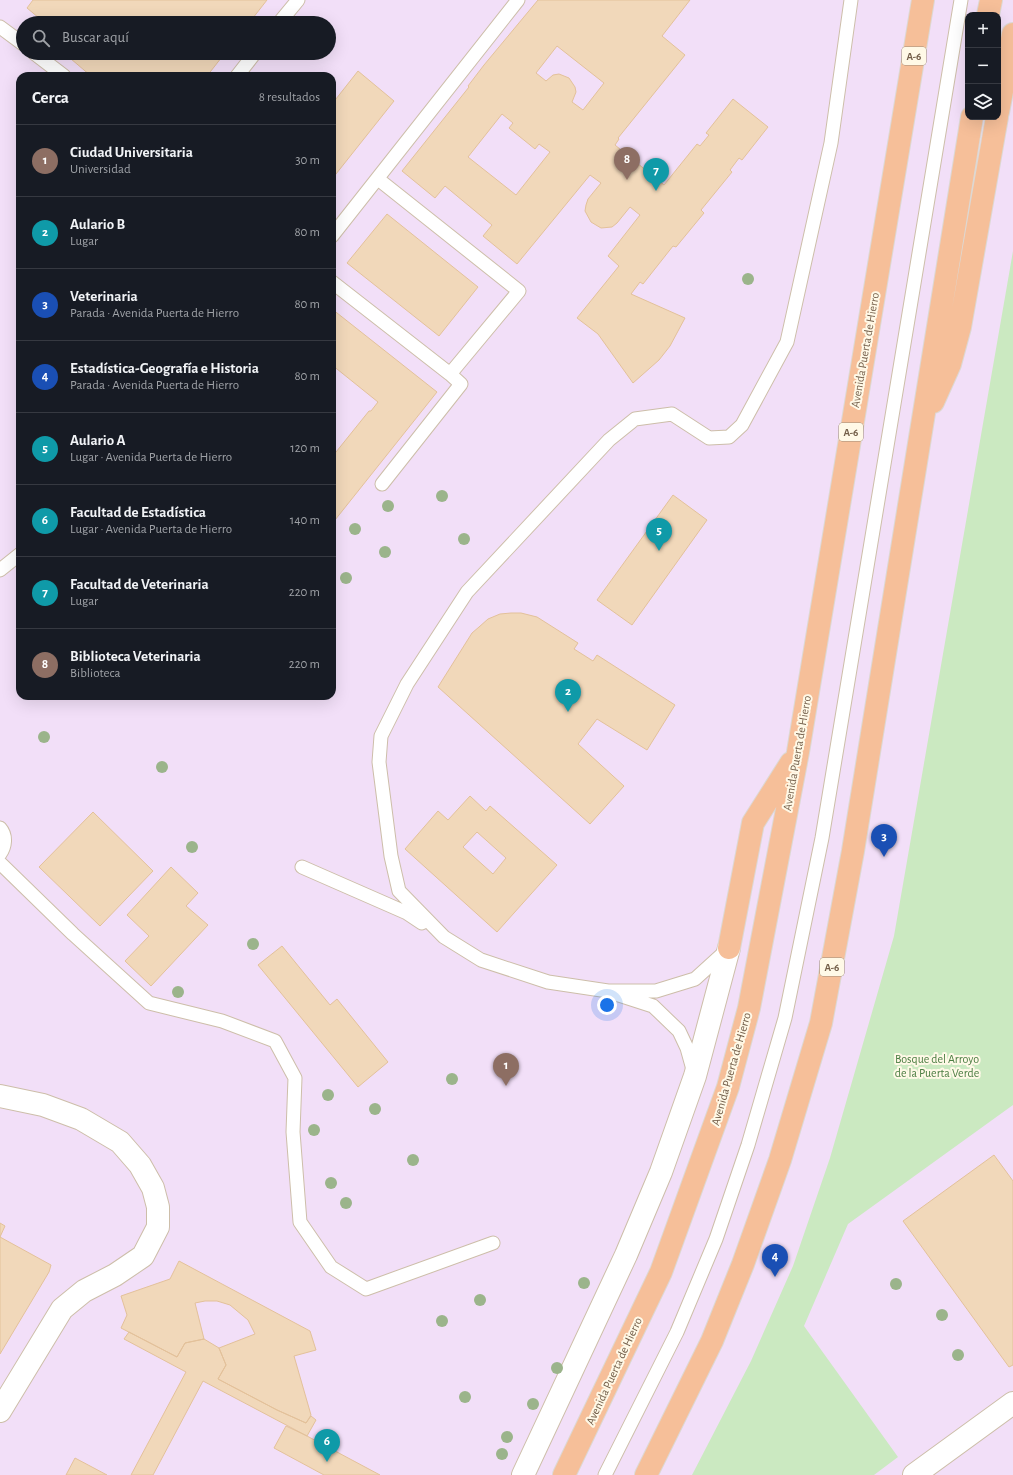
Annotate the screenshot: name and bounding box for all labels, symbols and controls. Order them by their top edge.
map controls [965,12,1001,120]
button: + [965,12,1001,48]
search box [16,16,336,60]
icon: search [30,27,52,49]
text: Buscar aquí [62,30,129,45]
road number: A-6 [902,47,926,65]
button: − [965,48,1001,84]
button: layers [965,84,1001,120]
text: Cerca [32,89,69,106]
text: 8 resultados [259,91,320,104]
text: Ciudad Universitaria [70,145,193,160]
pin: 8 [614,147,640,180]
text: 1 [43,154,47,167]
text: 30 m [295,154,320,167]
pin: 7 [643,158,669,191]
text: Universidad [70,163,131,176]
text: Aulario B [70,217,125,232]
text: 2 [42,226,48,239]
text: 80 m [294,226,320,239]
text: Lugar [70,235,98,248]
text: Veterinaria [70,289,138,304]
street label: Avenida Puerta de Hierro [849,291,881,409]
text: 3 [42,298,48,311]
text: 80 m [294,298,320,311]
text: Parada · Avenida Puerta de Hierro [70,307,239,320]
text: Estadística-Geografía e Historia [70,361,259,376]
text: 4 [42,370,48,383]
text: 80 m [294,370,320,383]
text: Parada · Avenida Puerta de Hierro [70,379,239,392]
road number: A-6 [839,423,863,441]
text: Aulario A [70,433,125,448]
text: 5 [42,442,48,455]
text: 120 m [290,442,320,455]
text: Lugar · Avenida Puerta de Hierro [70,451,232,464]
text: Facultad de Estadística [70,505,206,520]
text: 6 [42,514,48,527]
text: 140 m [290,514,320,527]
pin: 5 [646,518,672,551]
text: Lugar · Avenida Puerta de Hierro [70,523,232,536]
text: Facultad de Veterinaria [70,577,209,592]
text: 7 [42,586,48,599]
text: 220 m [289,586,320,599]
text: Lugar [70,595,98,608]
text: Biblioteca Veterinaria [70,649,201,664]
text: 8 [42,658,48,671]
text: 220 m [289,658,320,671]
text: Biblioteca [70,667,120,680]
pin: 2 [555,679,581,712]
street label: Avenida Puerta de Hierro [781,694,813,812]
pin: 3 [871,824,897,857]
road number: A-6 [820,958,844,976]
your location [597,995,617,1015]
street label: Avenida Puerta de Hierro [709,1011,753,1127]
pin: 1 [493,1053,519,1086]
park label: Bosque del Arroyo de la Puerta Verde [895,1053,979,1079]
pin: 4 [762,1244,788,1277]
street label: Avenida Puerta de Hierro [584,1315,644,1427]
pin: 6 [314,1429,340,1462]

